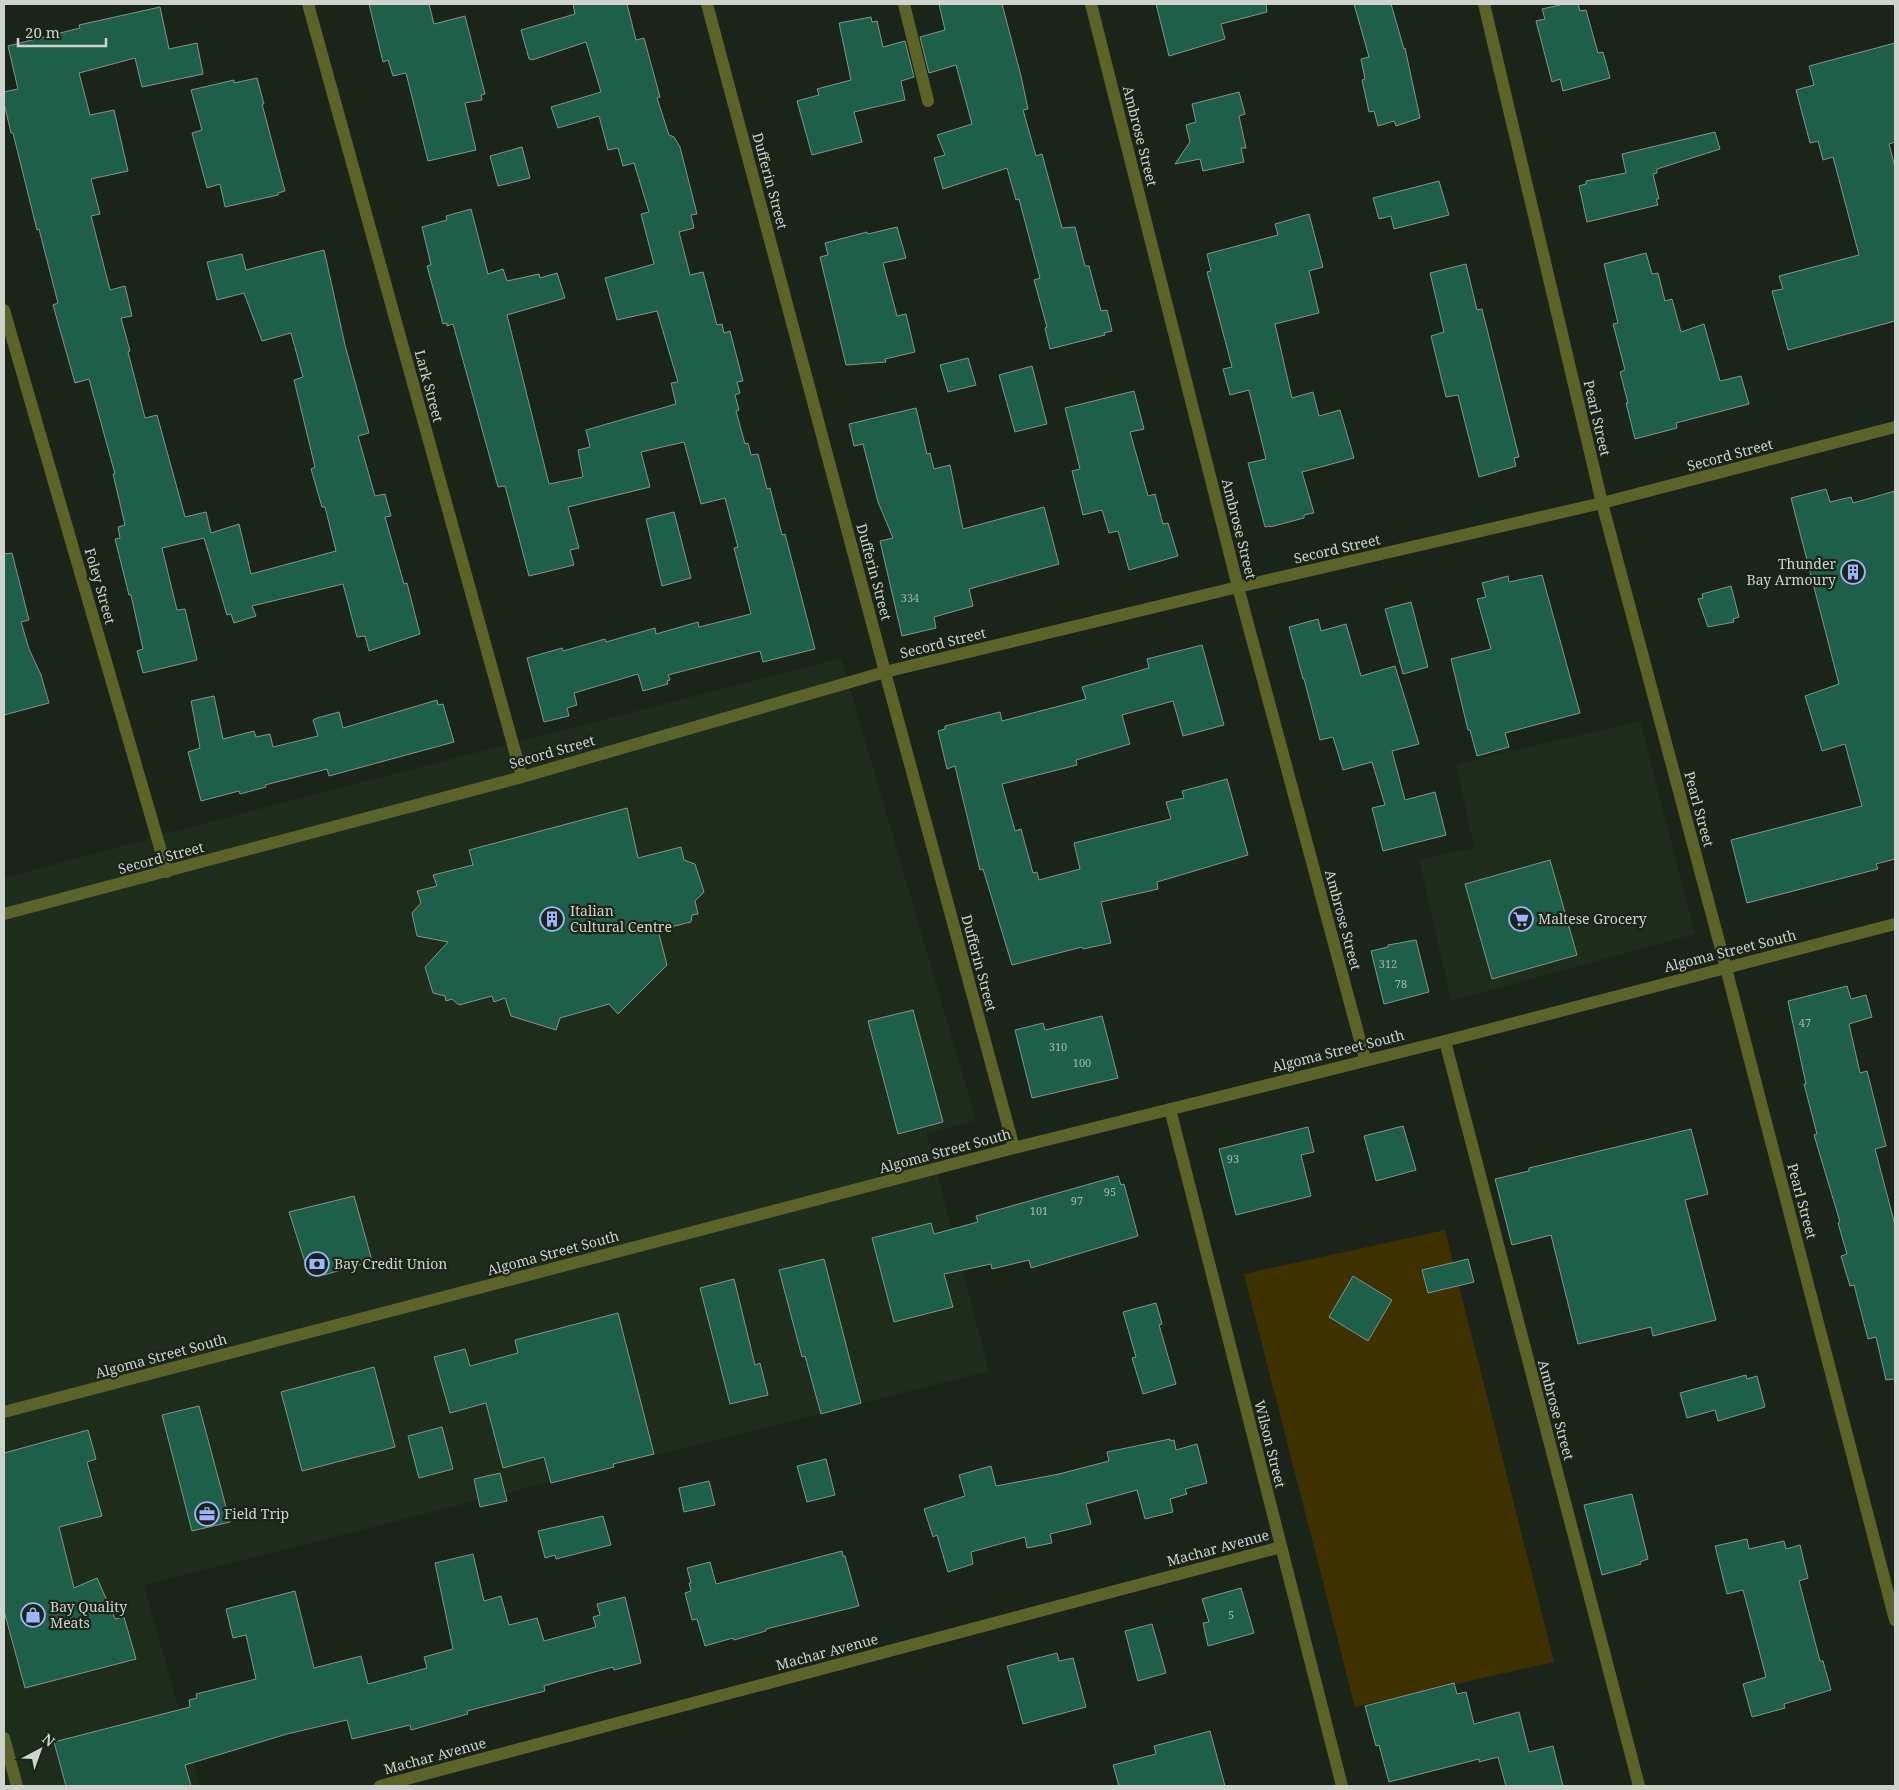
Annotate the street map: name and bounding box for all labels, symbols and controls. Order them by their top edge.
scale bar [18,15,105,47]
text: 20 m [25,22,60,42]
street label: Ambrose Street [1119,84,1162,188]
street label: Dufferin Street [748,130,793,231]
street label: Lark Street [411,348,448,424]
street label: Pearl Street [1580,378,1615,458]
street label: Secord Street [1685,434,1775,475]
street label: Ambrose Street [1218,477,1261,581]
street label: Dufferin Street [852,521,897,622]
street label: Secord Street [1292,529,1382,568]
street label: Foley Street [81,546,120,626]
place label: Thunder Bay Armoury [1747,554,1836,589]
building icon: Thunder Bay Armoury [1840,559,1866,585]
house number: 334 [901,590,919,605]
street label: Secord Street [898,623,988,662]
street label: Secord Street [507,730,597,773]
street label: Pearl Street [1680,769,1719,849]
street label: Secord Street [116,837,206,878]
street label: Ambrose Street [1321,868,1366,972]
place label: Italian Cultural Centre [570,901,672,936]
building icon: Italian Cultural Centre [539,906,565,932]
supermarket icon: Maltese Grocery [1508,906,1534,932]
place label: Maltese Grocery [1538,909,1647,928]
street label: Dufferin Street [957,912,1002,1013]
street label: Algoma Street South [1662,925,1798,976]
house number: 312 [1379,956,1397,971]
house number: 78 [1395,976,1407,991]
house number: 47 [1799,1015,1811,1030]
street label: Algoma Street South [1270,1025,1406,1076]
house number: 310 [1049,1039,1067,1054]
house number: 100 [1073,1055,1091,1070]
street label: Algoma Street South [877,1124,1013,1177]
house number: 93 [1227,1151,1239,1166]
street label: Pearl Street [1783,1161,1822,1241]
house number: 95 [1104,1184,1116,1199]
house number: 97 [1071,1193,1083,1208]
house number: 101 [1030,1203,1048,1218]
street label: Algoma Street South [485,1226,621,1279]
bank icon: Bay Credit Union [304,1251,330,1277]
place label: Bay Credit Union [334,1254,447,1273]
street label: Algoma Street South [93,1329,229,1382]
street label: Ambrose Street [1534,1358,1579,1462]
street label: Wilson Street [1250,1398,1291,1490]
office icon: Field Trip [194,1501,220,1527]
place label: Field Trip [224,1504,289,1523]
street label: Machar Avenue [1165,1525,1271,1570]
place label: Bay Quality Meats [50,1597,127,1632]
shop icon: Bay Quality Meats [20,1602,46,1628]
house number: 5 [1228,1607,1234,1622]
street label: Machar Avenue [774,1629,880,1674]
north arrow [15,1725,65,1775]
text: N [38,1729,59,1751]
street label: Machar Avenue [382,1733,488,1778]

